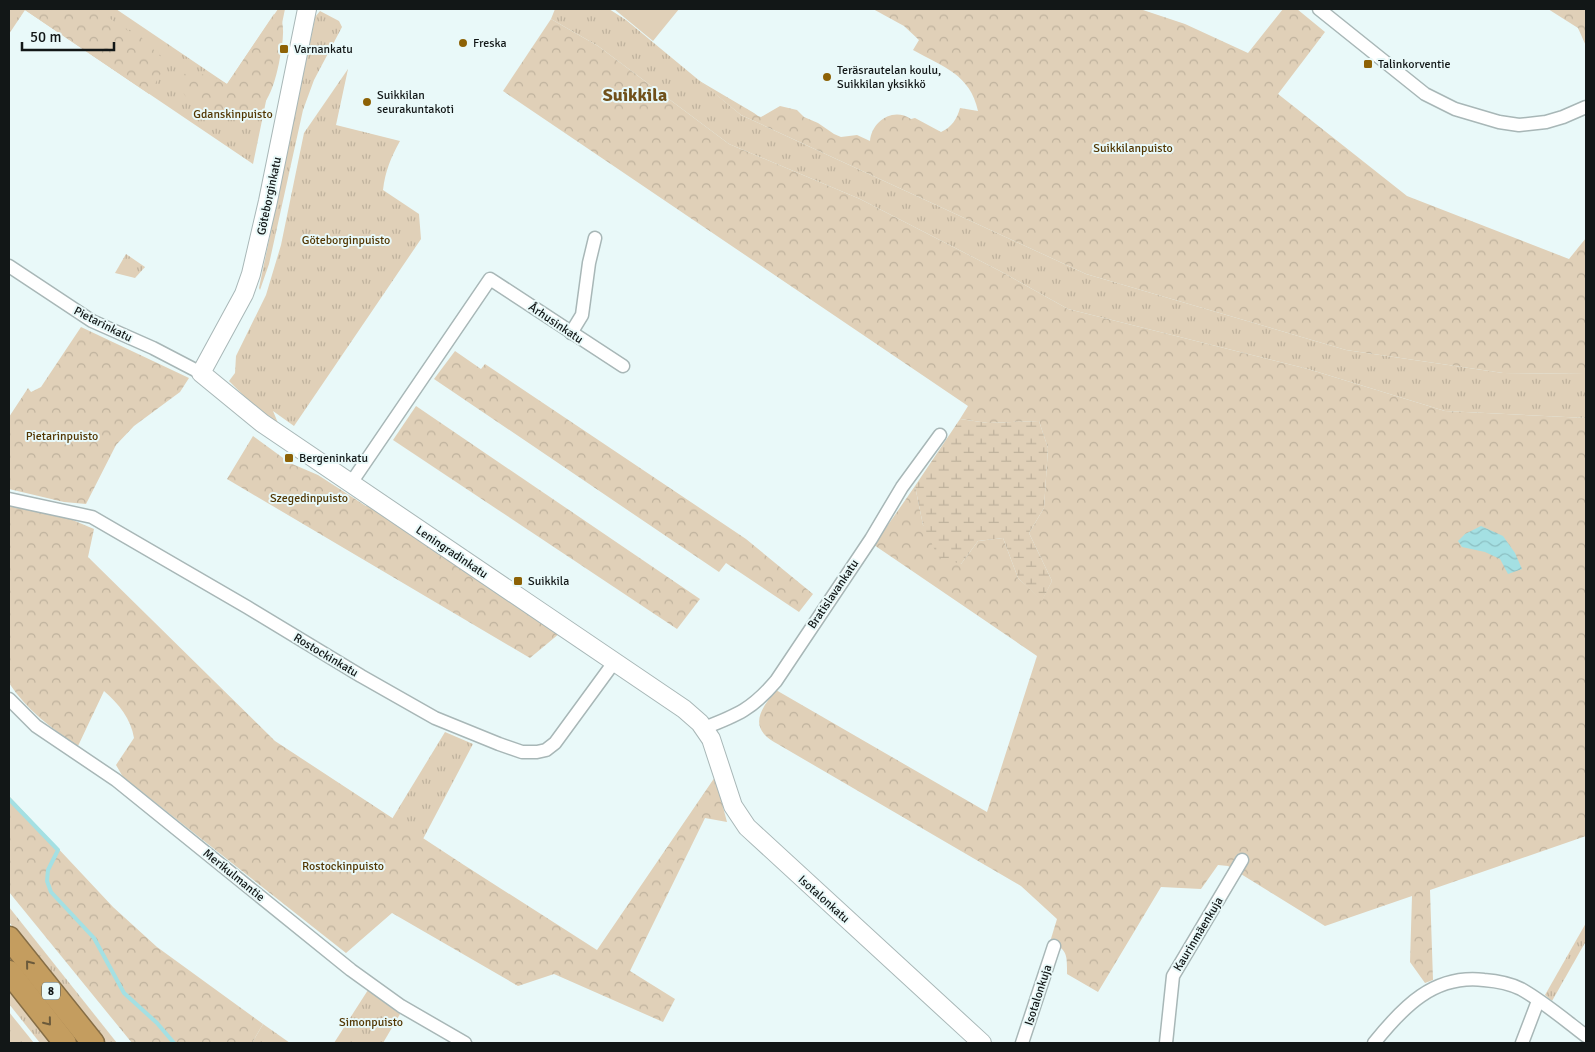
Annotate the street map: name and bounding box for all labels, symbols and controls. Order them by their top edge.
scale bar [22,20,115,52]
text: 50 m [30,28,61,46]
place label: Freska [473,36,507,51]
marker: Freska [457,37,469,49]
place label: Varnankatu [294,42,353,57]
marker: Varnankatu [278,43,290,55]
place label: Talinkorventie [1378,57,1451,72]
marker: Talinkorventie [1362,58,1374,70]
place label: Teräsrautelan koulu, Suikkilan yksikkö [837,63,941,92]
marker: Teräsrautelan koulu, Suikkilan yksikkö [821,71,833,83]
district label: Suikkila [603,84,667,106]
place label: Suikkilan seurakuntakoti [377,88,454,117]
marker: Suikkilan seurakuntakoti [361,96,373,108]
park label: Gdanskinpuisto [193,107,273,122]
park label: Suikkilanpuisto [1093,141,1173,156]
street label: Göteborginkatu [254,156,285,237]
park label: Göteborginpuisto [302,233,390,248]
street label: Århusinkatu [526,300,586,347]
street label: Pietarinkatu [71,303,134,346]
park label: Pietarinpuisto [26,429,98,444]
place label: Bergeninkatu [299,451,368,466]
marker: Bergeninkatu [283,452,295,464]
park label: Szegedinpuisto [270,491,348,506]
street label: Leningradinkatu [413,523,491,582]
street label: Bratislavankatu [805,557,862,632]
place label: Suikkila [528,574,569,589]
marker: Suikkila [512,575,524,587]
street label: Rostockinkatu [291,630,361,681]
street label: Merikulmantie [200,846,268,905]
park label: Rostockinpuisto [302,859,384,874]
street label: Isotalonkatu [795,872,853,926]
street label: Kaurinmäenkuja [1170,894,1227,974]
one-way arrow [27,961,35,970]
street label: Isotalonkuja [1022,963,1055,1027]
road number: 8 [42,982,60,999]
park label: Simonpuisto [339,1015,403,1030]
one-way arrow [42,1016,51,1025]

